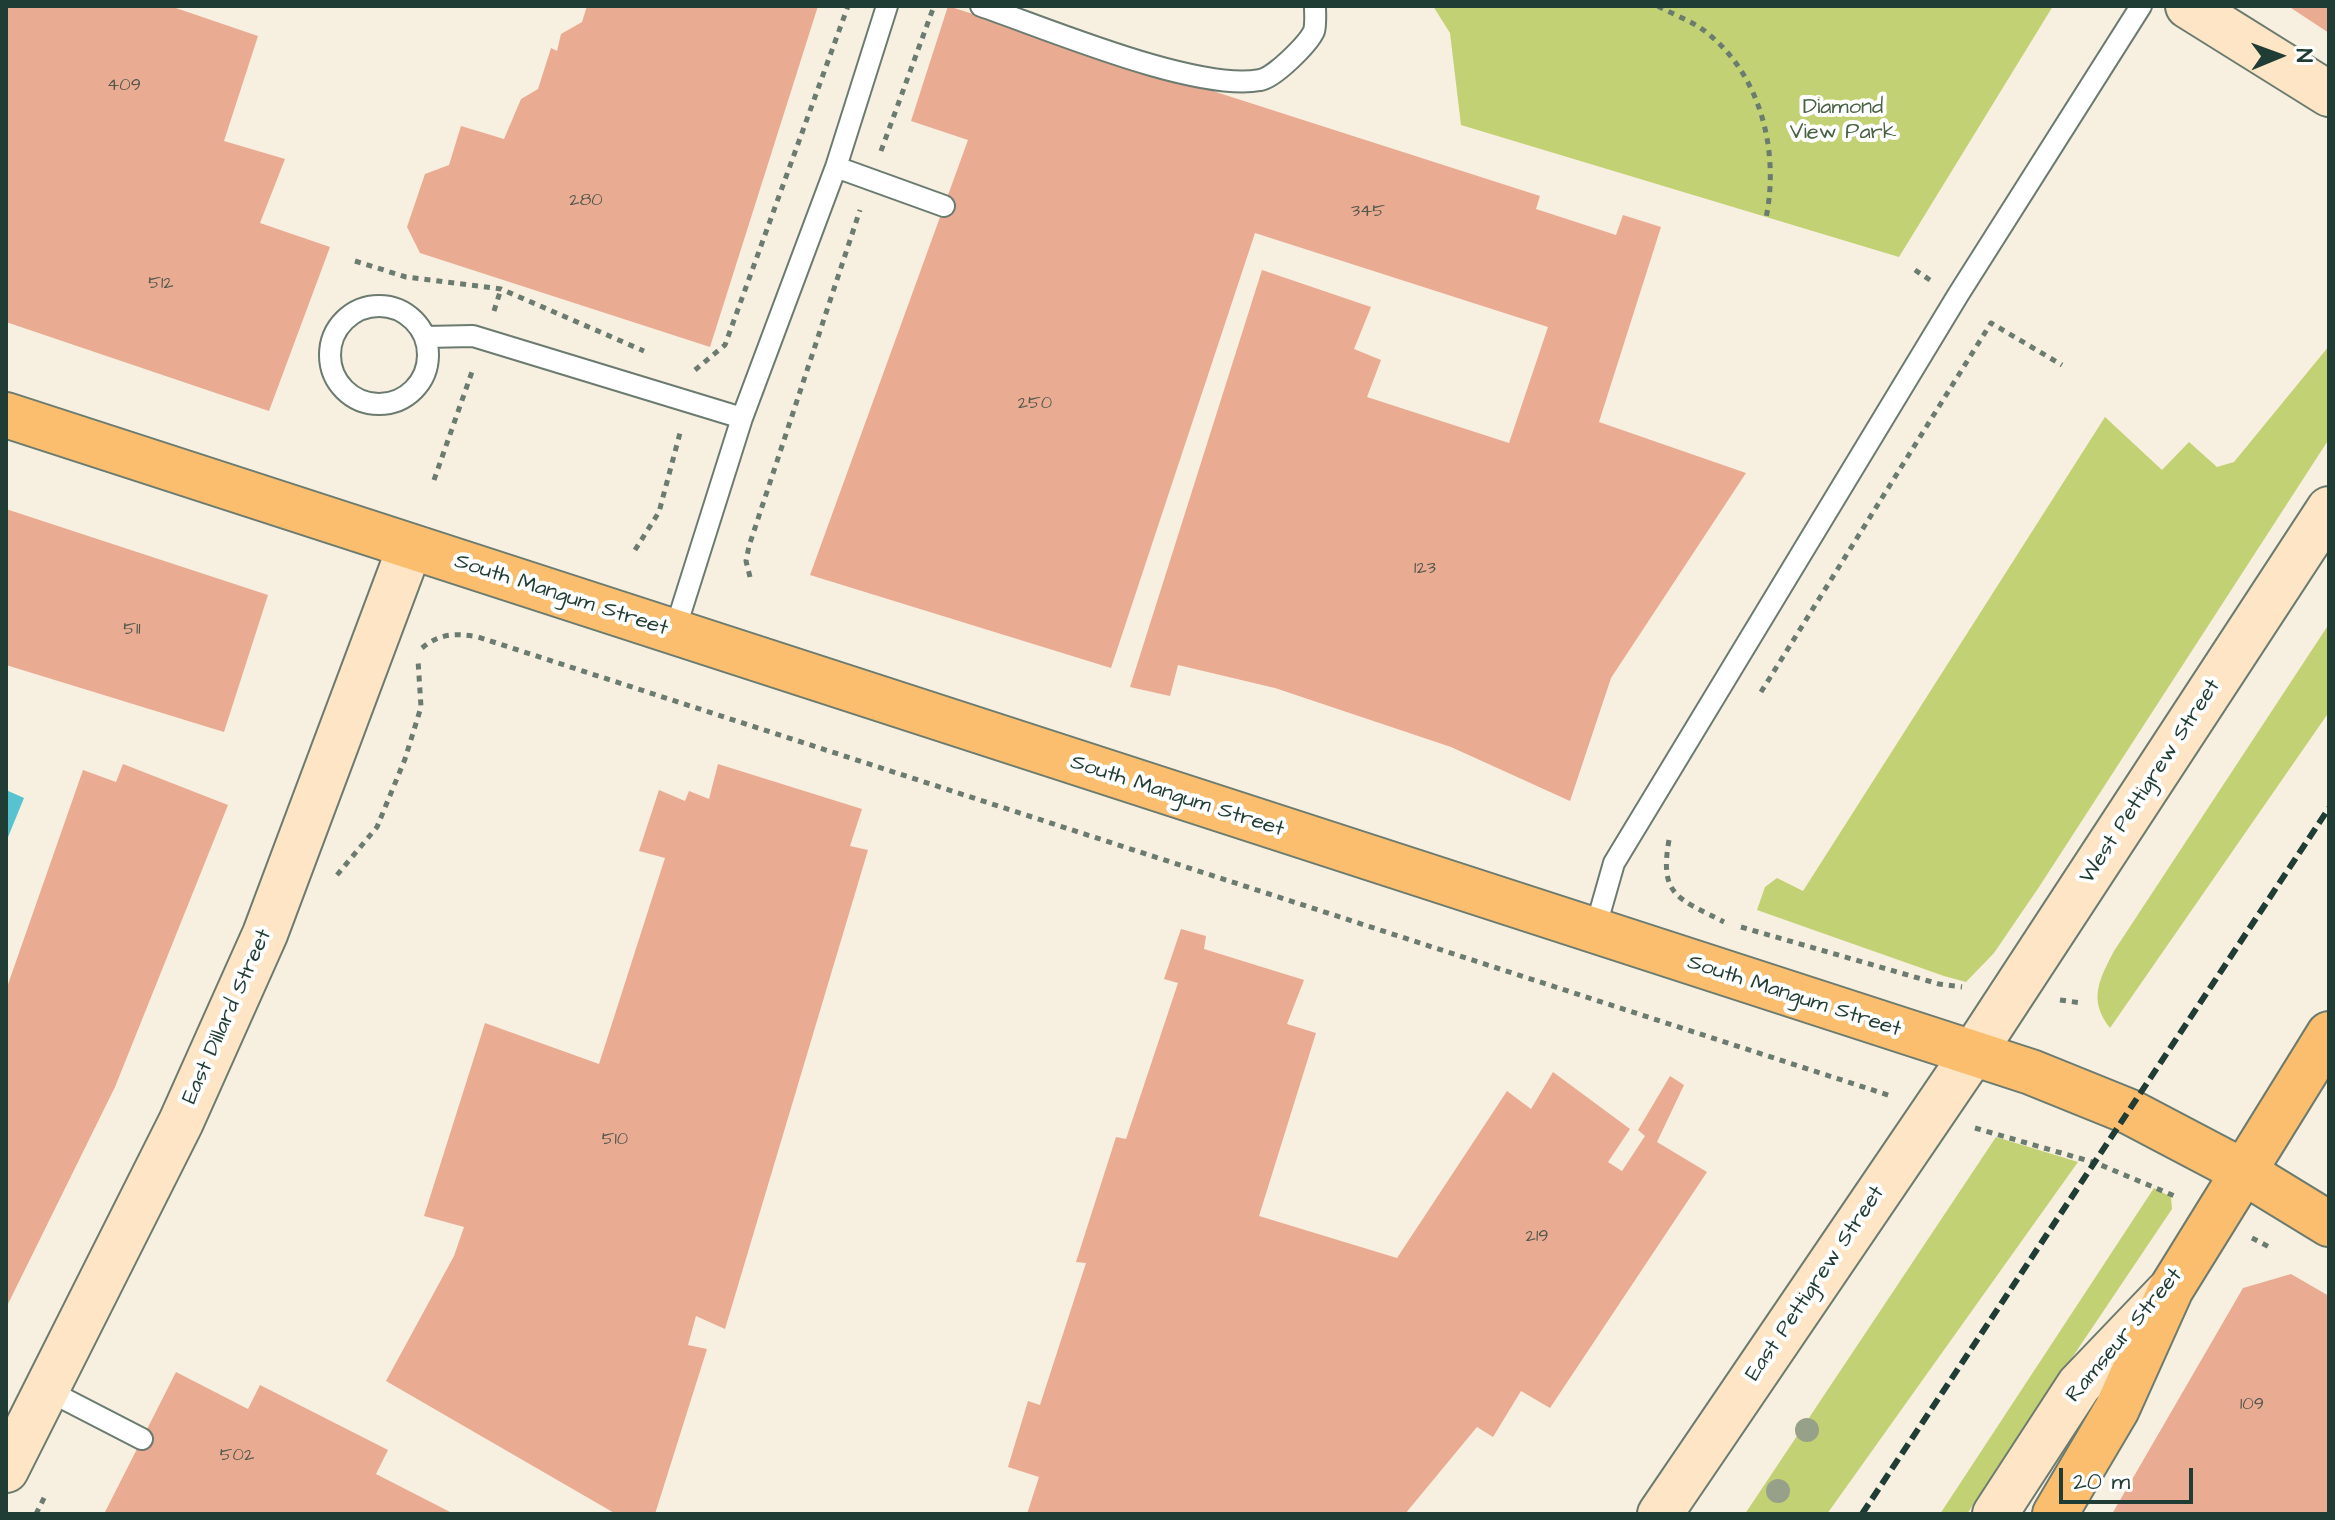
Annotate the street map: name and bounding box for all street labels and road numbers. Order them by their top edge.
street label: South Mangum Street [451,549,671,643]
street label: West Pettigrew Street [2075,675,2227,889]
street label: South Mangum Street [1067,750,1287,844]
street label: East Dillard Street [178,925,278,1109]
street label: South Mangum Street [1684,950,1904,1044]
street label: East Pettigrew Street [1741,1181,1891,1387]
street label: Ramseur Street [2061,1264,2189,1408]

